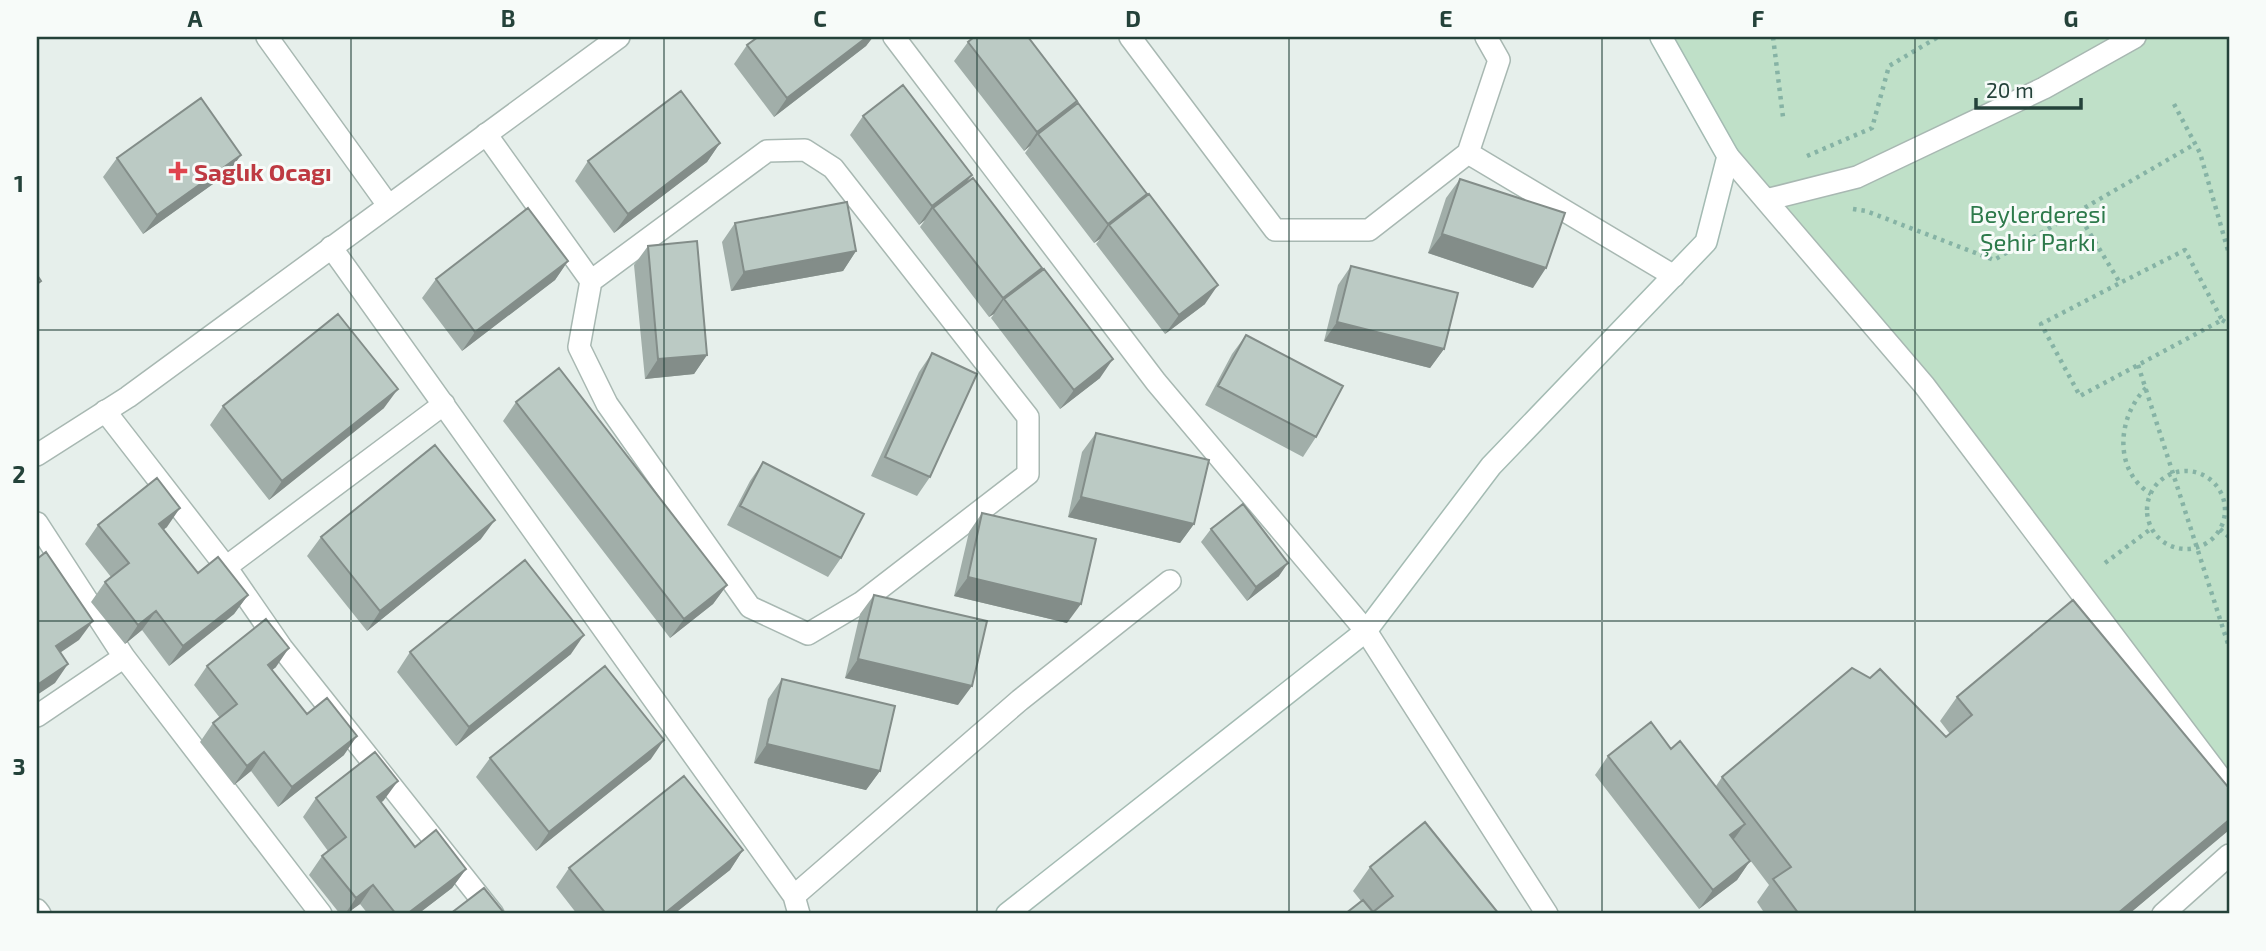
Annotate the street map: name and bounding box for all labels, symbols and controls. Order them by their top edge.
text: A [187,4,203,32]
text: B [501,4,515,32]
text: C [813,4,827,32]
text: D [1125,4,1141,32]
text: E [1439,4,1453,32]
text: F [1752,4,1765,32]
text: G [2064,4,2078,32]
scale bar [1976,66,2080,110]
text: 20 m [1986,77,2034,102]
place label: Saglık Ocagı [194,157,332,186]
marker: Saglık Ocagı [168,161,188,181]
text: 1 [14,169,24,197]
park label: Beylerderesi Şehir Parkı [1970,199,2106,257]
text: 2 [12,460,26,488]
text: 3 [12,752,26,780]

